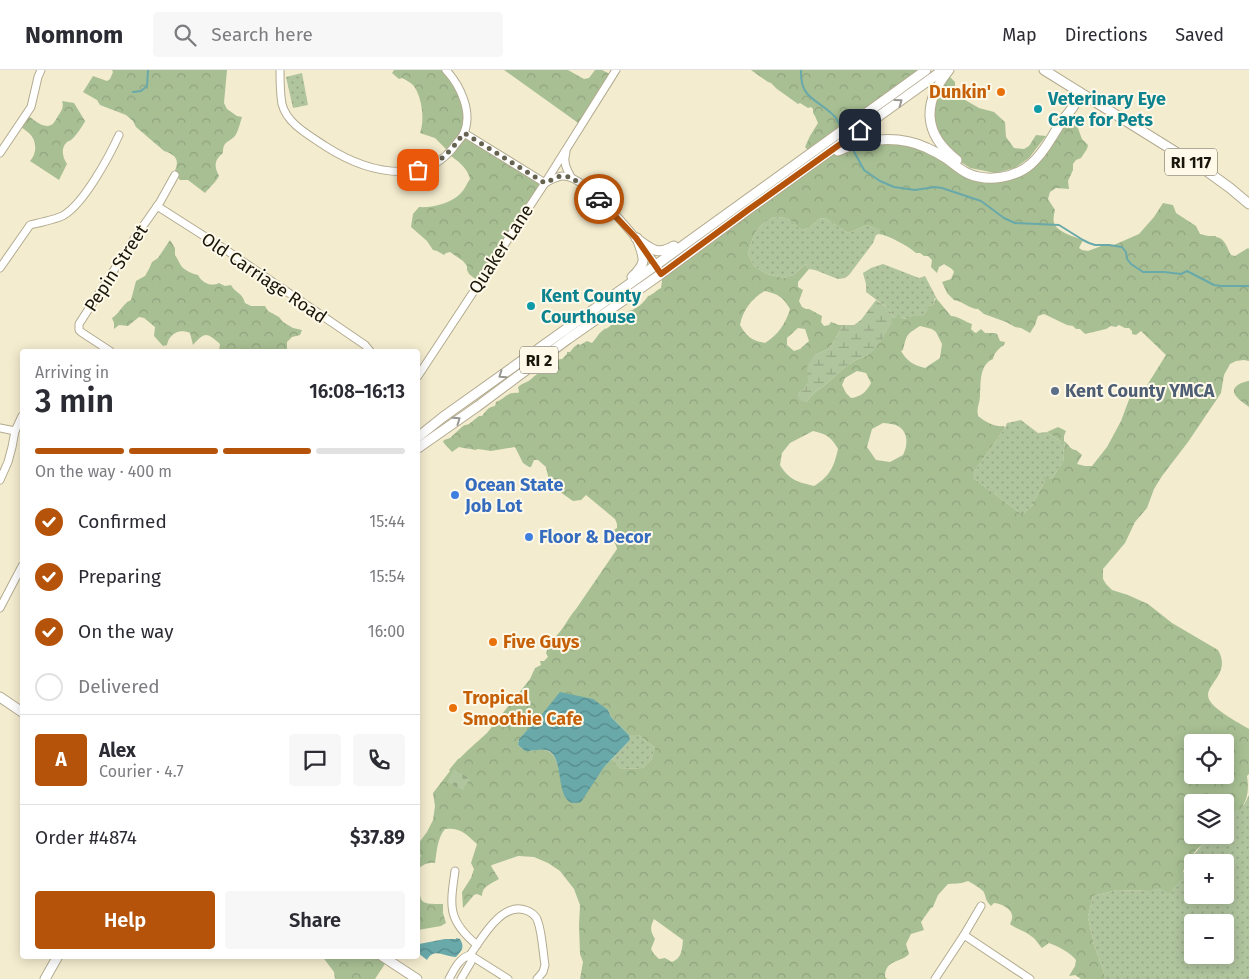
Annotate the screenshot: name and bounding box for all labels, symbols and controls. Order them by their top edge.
search box [153,12,503,57]
text: Nomnom [25,21,123,49]
icon: search [171,21,199,49]
text: Search here [211,23,313,46]
text: Map [1002,24,1037,46]
text: Directions [1065,24,1147,46]
text: Saved [1175,24,1224,46]
place label: Dunkin' [929,81,991,103]
marker: Dunkin' [995,86,1007,98]
place label: Veterinary Eye Care for Pets [1047,88,1166,131]
one-way arrow [893,99,902,107]
marker: Veterinary Eye Care for Pets [1032,103,1044,115]
pin [839,109,881,151]
icon: home [846,116,874,144]
road number: RI 117 [1165,148,1217,175]
pin [397,149,439,191]
icon: bag [404,156,432,184]
courier [574,174,624,224]
icon: car [585,185,613,213]
street label: Quaker Lane [464,200,538,298]
street label: Pepin Street [80,220,153,316]
street label: Old Carriage Road [197,228,331,328]
place label: Kent County Courthouse [541,285,642,328]
marker: Kent County Courthouse [525,300,537,312]
road number: RI 2 [520,346,558,374]
text: Arriving in [35,363,109,382]
one-way arrow [498,369,508,378]
text: 16:08–16:13 [309,380,405,403]
place label: Kent County YMCA [1065,380,1215,402]
text: 3 min [35,382,114,420]
marker: Kent County YMCA [1049,385,1061,397]
one-way arrow [451,417,461,426]
text: On the way · 400 m [35,462,172,481]
place label: Ocean State Job Lot [464,474,563,517]
marker: Ocean State Job Lot [449,489,461,501]
icon: check [35,508,63,536]
text: Confirmed [78,510,167,533]
text: 15:44 [369,512,405,531]
place label: Floor & Decor [539,526,652,548]
marker: Floor & Decor [523,531,535,543]
icon: check [35,563,63,591]
text: Preparing [78,565,161,588]
text: 15:54 [370,567,405,586]
icon: check [35,618,63,646]
text: On the way [78,620,174,643]
text: 16:00 [368,622,405,641]
place label: Five Guys [503,631,580,653]
marker: Five Guys [487,636,499,648]
text: Delivered [78,675,160,698]
place label: Tropical Smoothie Cafe [463,687,582,730]
marker: Tropical Smoothie Cafe [447,702,459,714]
button: chat [289,734,341,786]
button: phone [353,734,405,786]
map controls [1184,734,1234,964]
button: locate [1184,734,1234,784]
text: Alex [99,739,136,762]
text: A [55,748,67,771]
text: Courier · 4.7 [99,762,184,781]
button: layers [1184,794,1234,844]
text: Order #4874 [35,826,137,849]
text: $37.89 [350,826,405,849]
button: + [1184,854,1234,904]
button: Help [35,891,215,949]
button: Share [225,891,405,949]
button: − [1184,914,1234,964]

